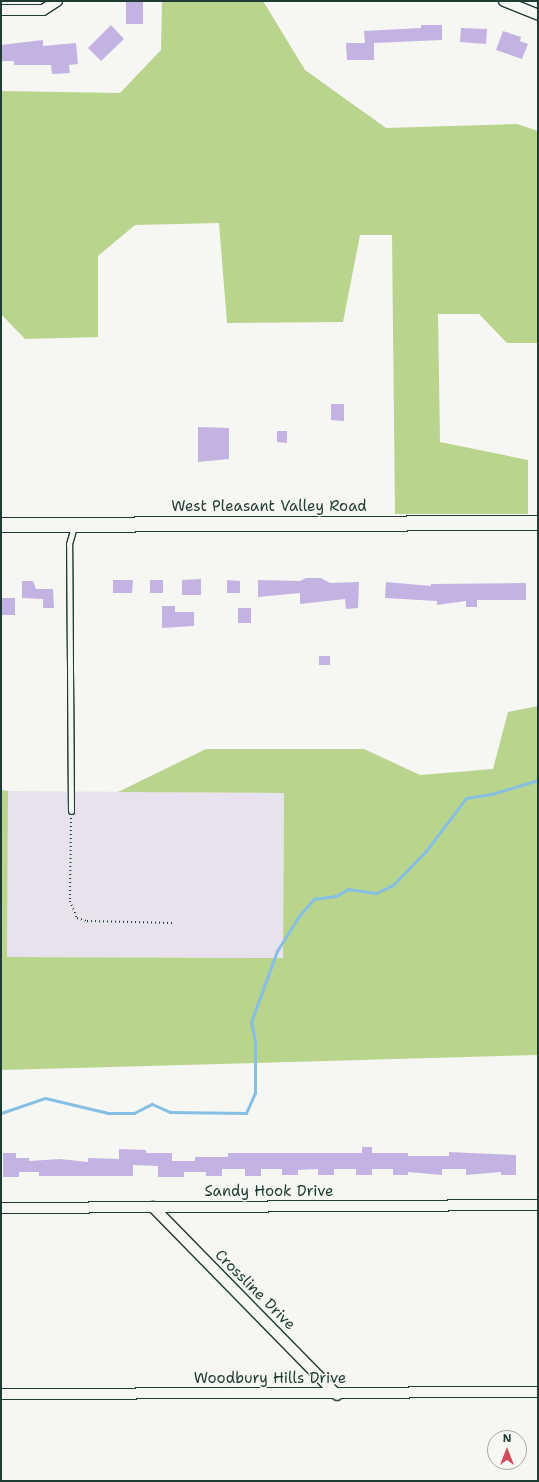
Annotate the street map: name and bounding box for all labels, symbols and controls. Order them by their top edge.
street label: West Pleasant Valley Road [171,498,367,516]
street label: Sandy Hook Drive [204,1183,334,1201]
street label: Crossline Drive [211,1246,299,1334]
street label: Woodbury Hills Drive [194,1370,346,1388]
north arrow [487,1430,527,1470]
text: N [503,1431,511,1446]

